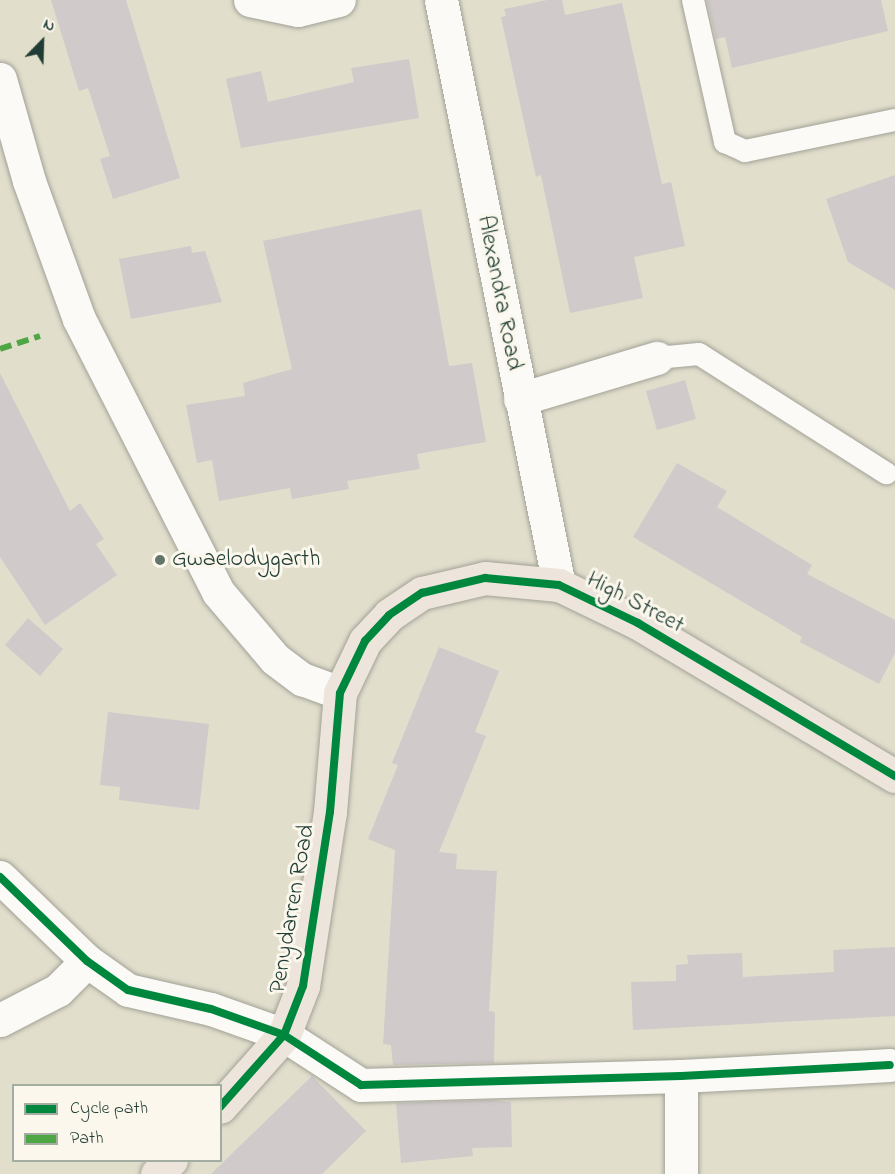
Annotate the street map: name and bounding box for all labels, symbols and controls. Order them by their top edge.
north arrow [12,12,72,72]
text: N [39,12,59,39]
street label: Alexandra Road [470,213,528,373]
place label: Gwaelodygarth [172,546,321,574]
marker: Gwaelodygarth [153,553,167,567]
street label: High Street [581,565,689,641]
street label: Penydarren Road [264,822,322,996]
legend [12,1084,222,1162]
text: Cycle path [70,1096,148,1122]
text: Path [70,1126,104,1152]

